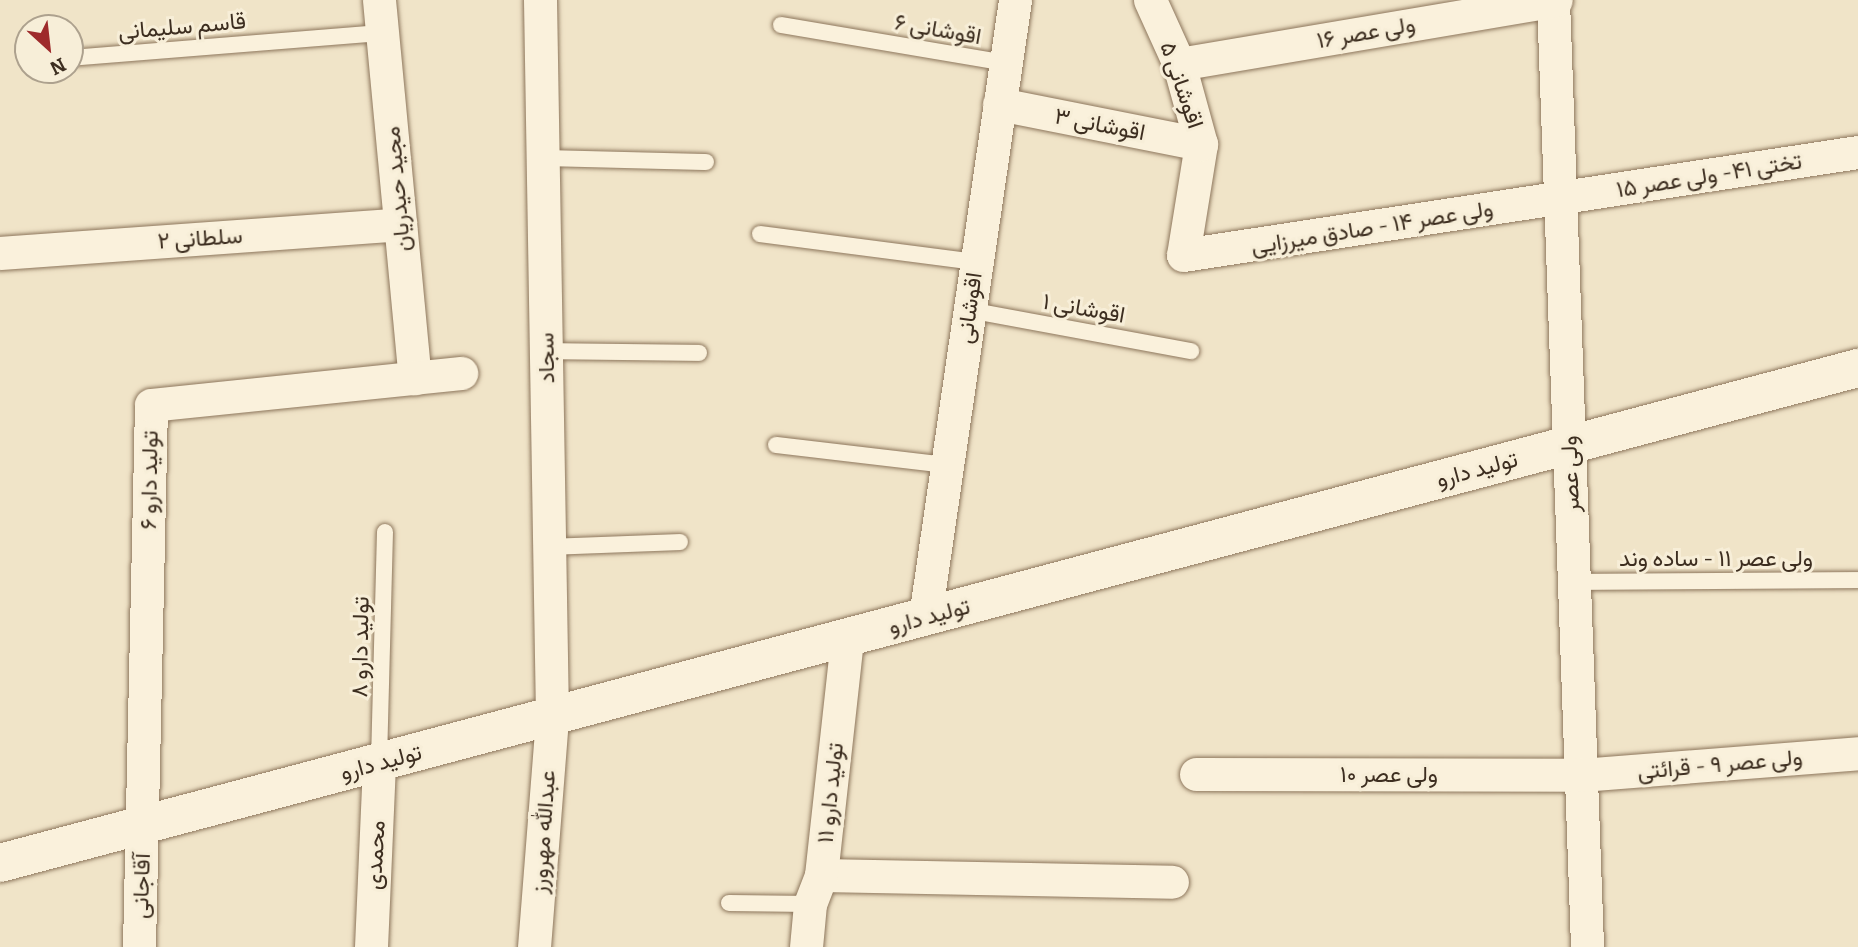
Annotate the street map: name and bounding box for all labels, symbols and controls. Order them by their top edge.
street label: قاسم سلیمانی [117,7,247,45]
street label: اقوشانی ۶ [893,8,983,50]
street label: ولی عصر ۱۶ [1315,10,1417,54]
north arrow [14,14,84,84]
street label: اقوشانی ۵ [1154,38,1210,132]
text: N [46,53,70,80]
street label: اقوشانی ۳ [1052,102,1148,146]
street label: مجید حیدریان [378,125,416,253]
street label: تختی ۴۱- ولی عصر ۱۵ [1614,147,1804,203]
street label: ولی عصر ۱۴ - صادق میرزایی [1249,194,1495,260]
street label: ۲ سلطانی [157,221,243,255]
street label: اقوشانی [950,271,988,345]
street label: اقوشانی ۱ [1041,287,1127,329]
street label: سجاد [532,332,560,384]
street label: تولید دارو ۶ [134,430,164,530]
street label: ولی عصر [1555,435,1585,513]
street label: تولید دارو [1433,445,1521,493]
street label: ولی عصر ۱۱ - ساده وند [1619,544,1813,572]
street label: تولید دارو [885,592,973,640]
street label: تولید دارو ۸ [345,596,375,698]
street label: تولید دارو [337,738,425,786]
street label: تولید دارو ۱۱ [811,741,849,845]
street label: ولی عصر ۹ - قرائتی [1636,743,1804,785]
street label: ولی عصر ۱۰ [1340,760,1438,788]
street label: عبدالله مهرورز [525,769,561,895]
street label: محمدی [359,820,391,890]
street label: آقاجانی [126,853,156,919]

